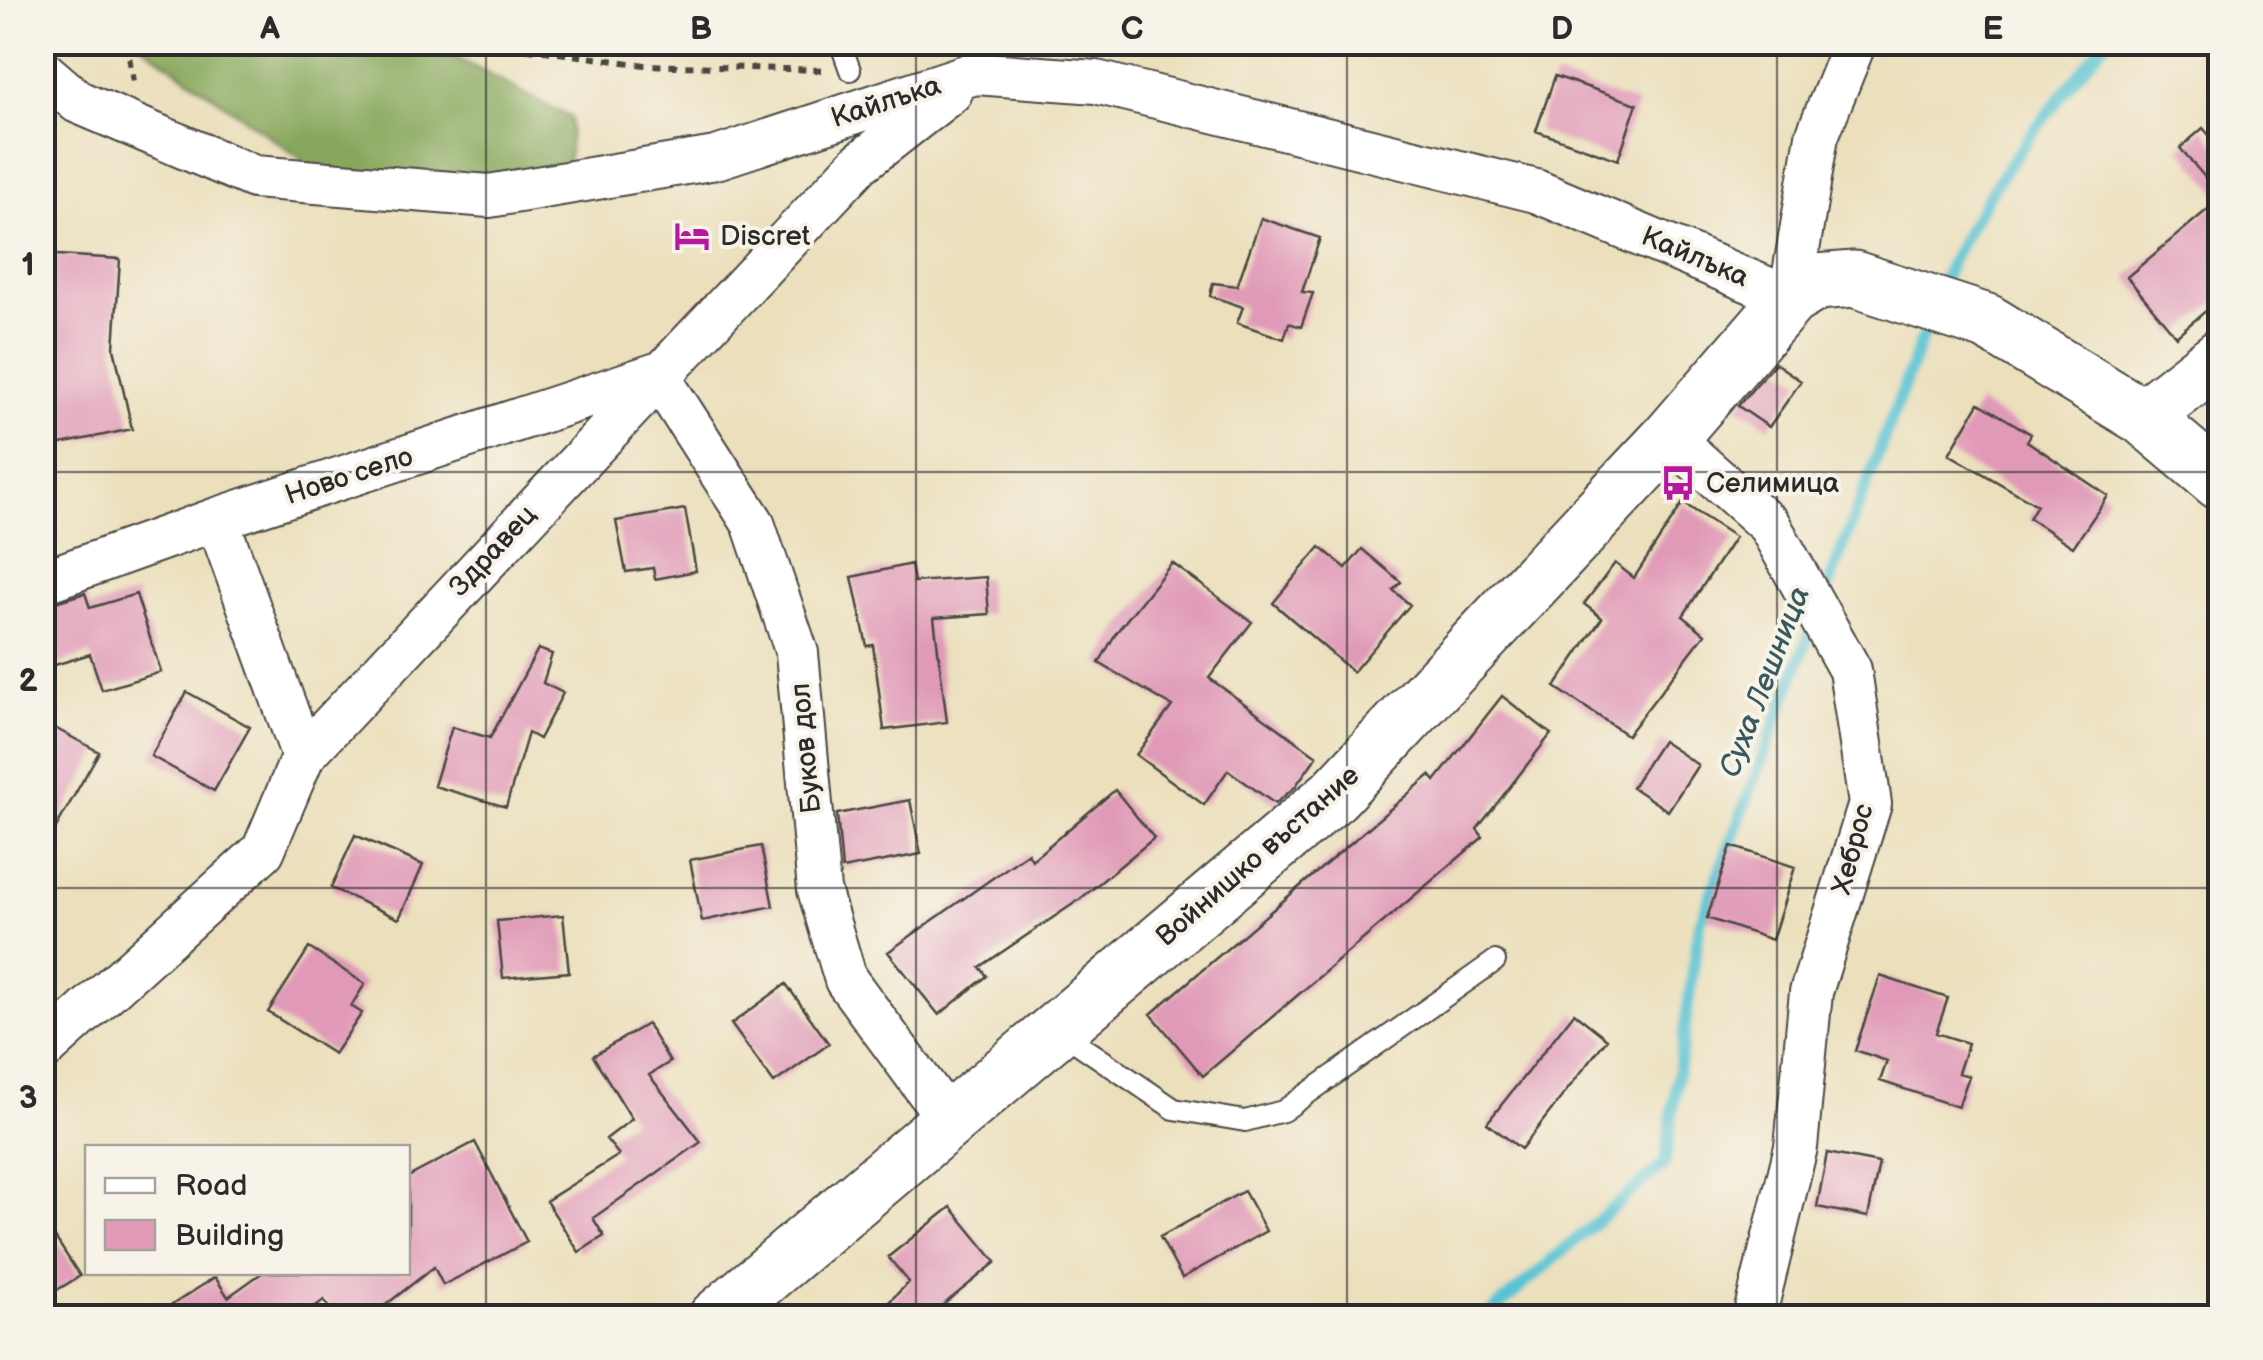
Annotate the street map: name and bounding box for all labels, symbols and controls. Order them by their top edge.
text: A [259,10,280,49]
text: B [690,10,712,49]
text: C [1121,10,1143,49]
text: D [1551,10,1573,49]
text: E [1983,10,2003,49]
street label: Кайлъка [827,69,945,135]
hotel icon: Discret [673,217,711,255]
place label: Discret [720,220,811,253]
street label: Кайлъка [1636,220,1754,294]
text: 1 [21,246,35,285]
street label: Ново село [281,440,417,512]
bus stop icon: Селимица [1659,464,1697,502]
place label: Селимица [1706,467,1840,500]
street label: Здравец [443,499,543,603]
water label: Суха Лешница [1712,581,1818,783]
text: 2 [18,662,38,701]
street label: Буков дол [784,681,828,815]
street label: Войнишко въстание [1150,759,1366,953]
street label: Хеброс [1825,800,1881,898]
text: 3 [19,1079,37,1118]
legend [85,1145,410,1275]
text: Road [175,1168,248,1204]
text: Building [175,1218,284,1254]

